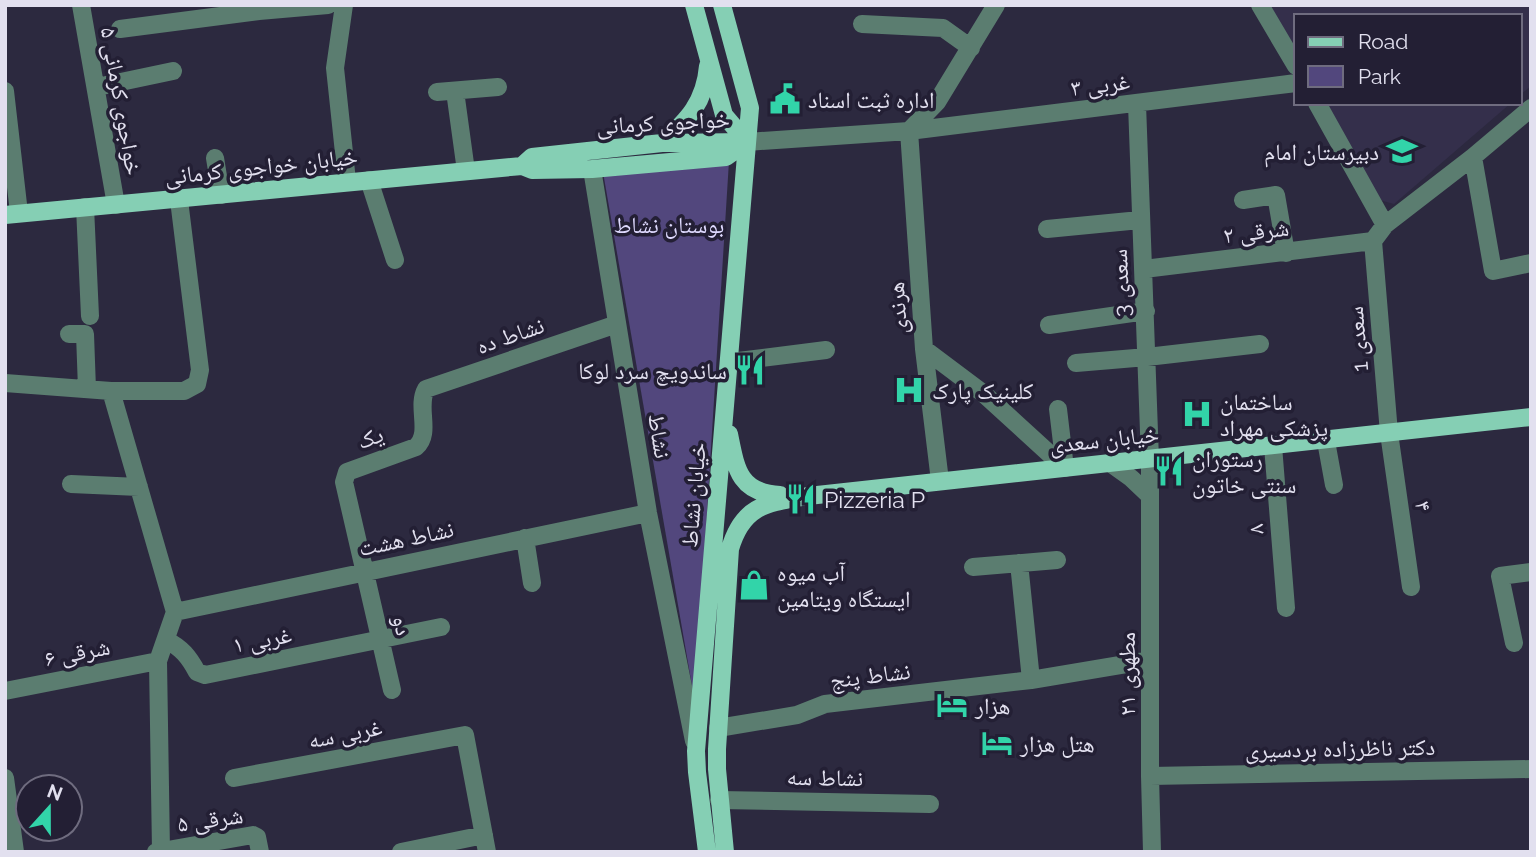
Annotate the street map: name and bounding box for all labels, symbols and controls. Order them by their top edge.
legend [1294,14,1522,105]
street label: خواجوی کرمانی ۵ [95,25,148,177]
text: Road [1358,29,1408,54]
text: Park [1358,64,1401,89]
street label: ۳ غربی [1069,67,1132,102]
public building icon: اداره ثبت اسناد [768,82,802,116]
place label: اداره ثبت اسناد [808,86,935,113]
street label: خواجوی کرمانی [596,105,730,140]
school or university icon: دبیرستان امام [1385,134,1419,168]
place label: دبیرستان امام [1264,138,1379,168]
street label: خیابان خواجوی کرمانی [163,142,359,191]
park label: بوستان نشاط [614,211,724,239]
street label: شرقی ۲ [1222,214,1291,249]
street label: سعدی 3 [1105,248,1136,318]
street label: هرندی [882,281,913,335]
street label: سعدی 1 [1341,305,1374,373]
street label: نشاط ده [473,311,547,359]
restaurant icon: ساندویچ سرد لوکا [733,353,767,387]
place label: ساندویچ سرد لوکا [578,357,727,386]
hospital icon: کلینیک پارک [892,373,926,407]
place label: کلینیک پارک [932,377,1034,405]
place label: ساختمان پزشکی مهراد [1220,388,1328,442]
hospital icon: ساختمان پزشکی مهراد [1180,397,1214,431]
street label: نشاط [643,412,677,460]
street label: یک [353,420,387,454]
street label: خیابان سعدی [1048,420,1160,459]
street label: خیابان نشاط [675,441,712,549]
place label: رستوران سنتی خاتون [1192,445,1296,499]
restaurant icon: رستوران سنتی خاتون [1152,454,1186,488]
restaurant icon: Pizzeria P [784,482,818,516]
place label: Pizzeria P [824,486,925,513]
street label: ۴ [1410,499,1438,513]
street label: نشاط هشت [356,515,456,561]
street label: ۸ [1241,523,1269,535]
place label: آب میوه ایستگاه ویتامین [777,559,911,613]
shop icon: آب میوه ایستگاه ویتامین [737,568,771,602]
street label: دو [388,612,418,638]
street label: غربی ۱ [230,620,294,659]
street label: شرقی ۶ [42,632,112,673]
street label: مطهری ۲۱ [1113,632,1141,716]
street label: نشاط پنج [828,657,912,695]
hotel icon: هزار [935,688,969,722]
place label: هزار [974,692,1010,719]
street label: غربی سه [306,713,385,754]
hotel icon: هتل هزار [980,726,1014,760]
place label: هتل هزار [1019,730,1095,758]
street label: دکتر ناظرزاده بردسیری [1245,733,1435,764]
street label: نشاط سه [787,763,863,791]
north arrow [14,773,84,843]
text: N [44,779,66,805]
street label: شرقی ۵ [175,801,245,838]

